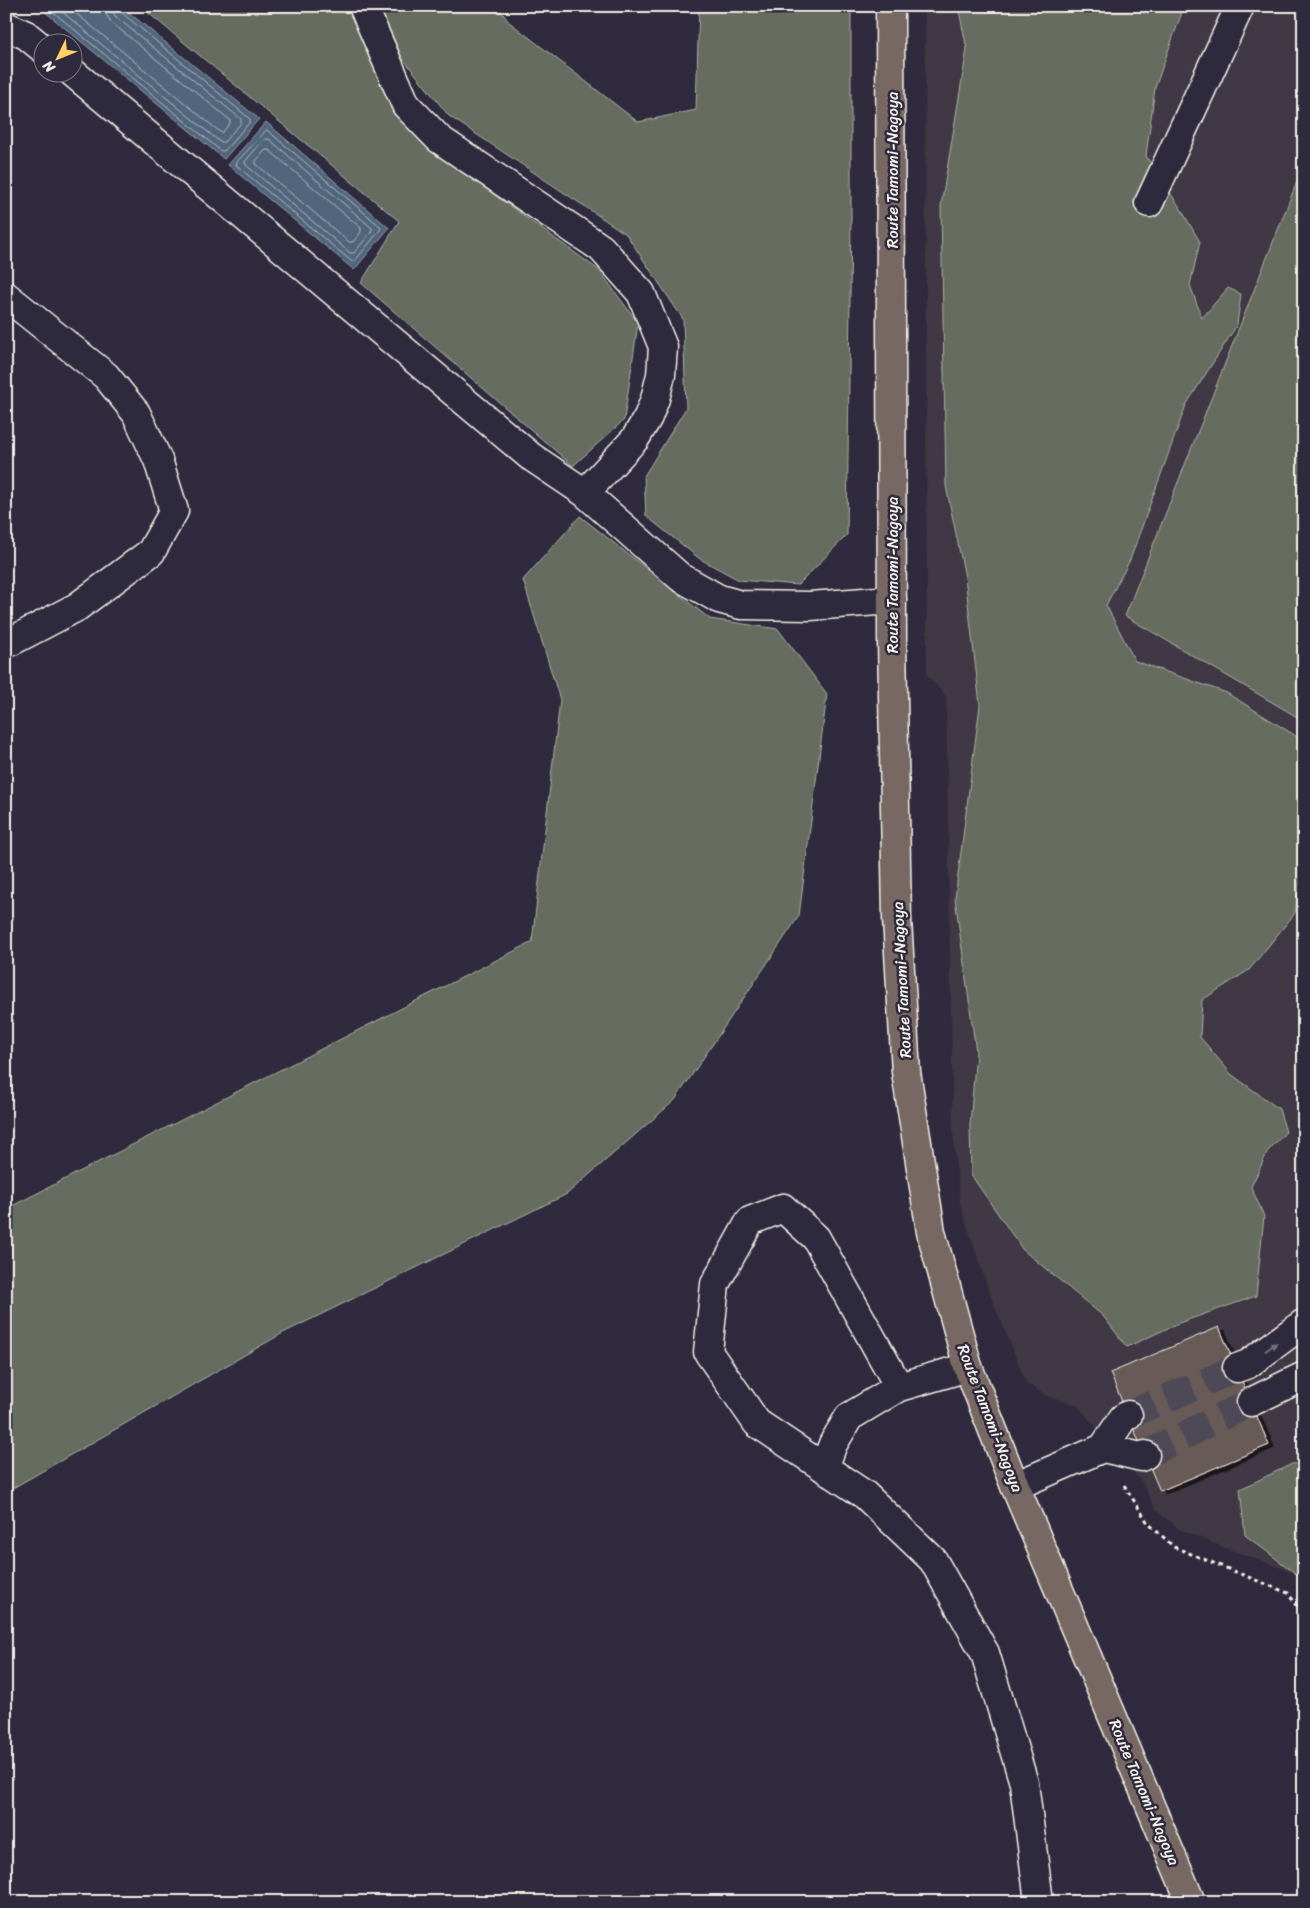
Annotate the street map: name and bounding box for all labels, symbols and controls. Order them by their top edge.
north arrow [32,32,82,82]
text: N [36,54,62,79]
street label: Route Tamomi-Nagoya [878,92,907,248]
street label: Route Tamomi-Nagoya [878,497,907,653]
street label: Route Tamomi-Nagoya [883,901,920,1059]
street label: Route Tamomi-Nagoya [949,1340,1032,1496]
one-way arrow [1264,1341,1277,1352]
street label: Route Tamomi-Nagoya [1101,1714,1188,1870]

